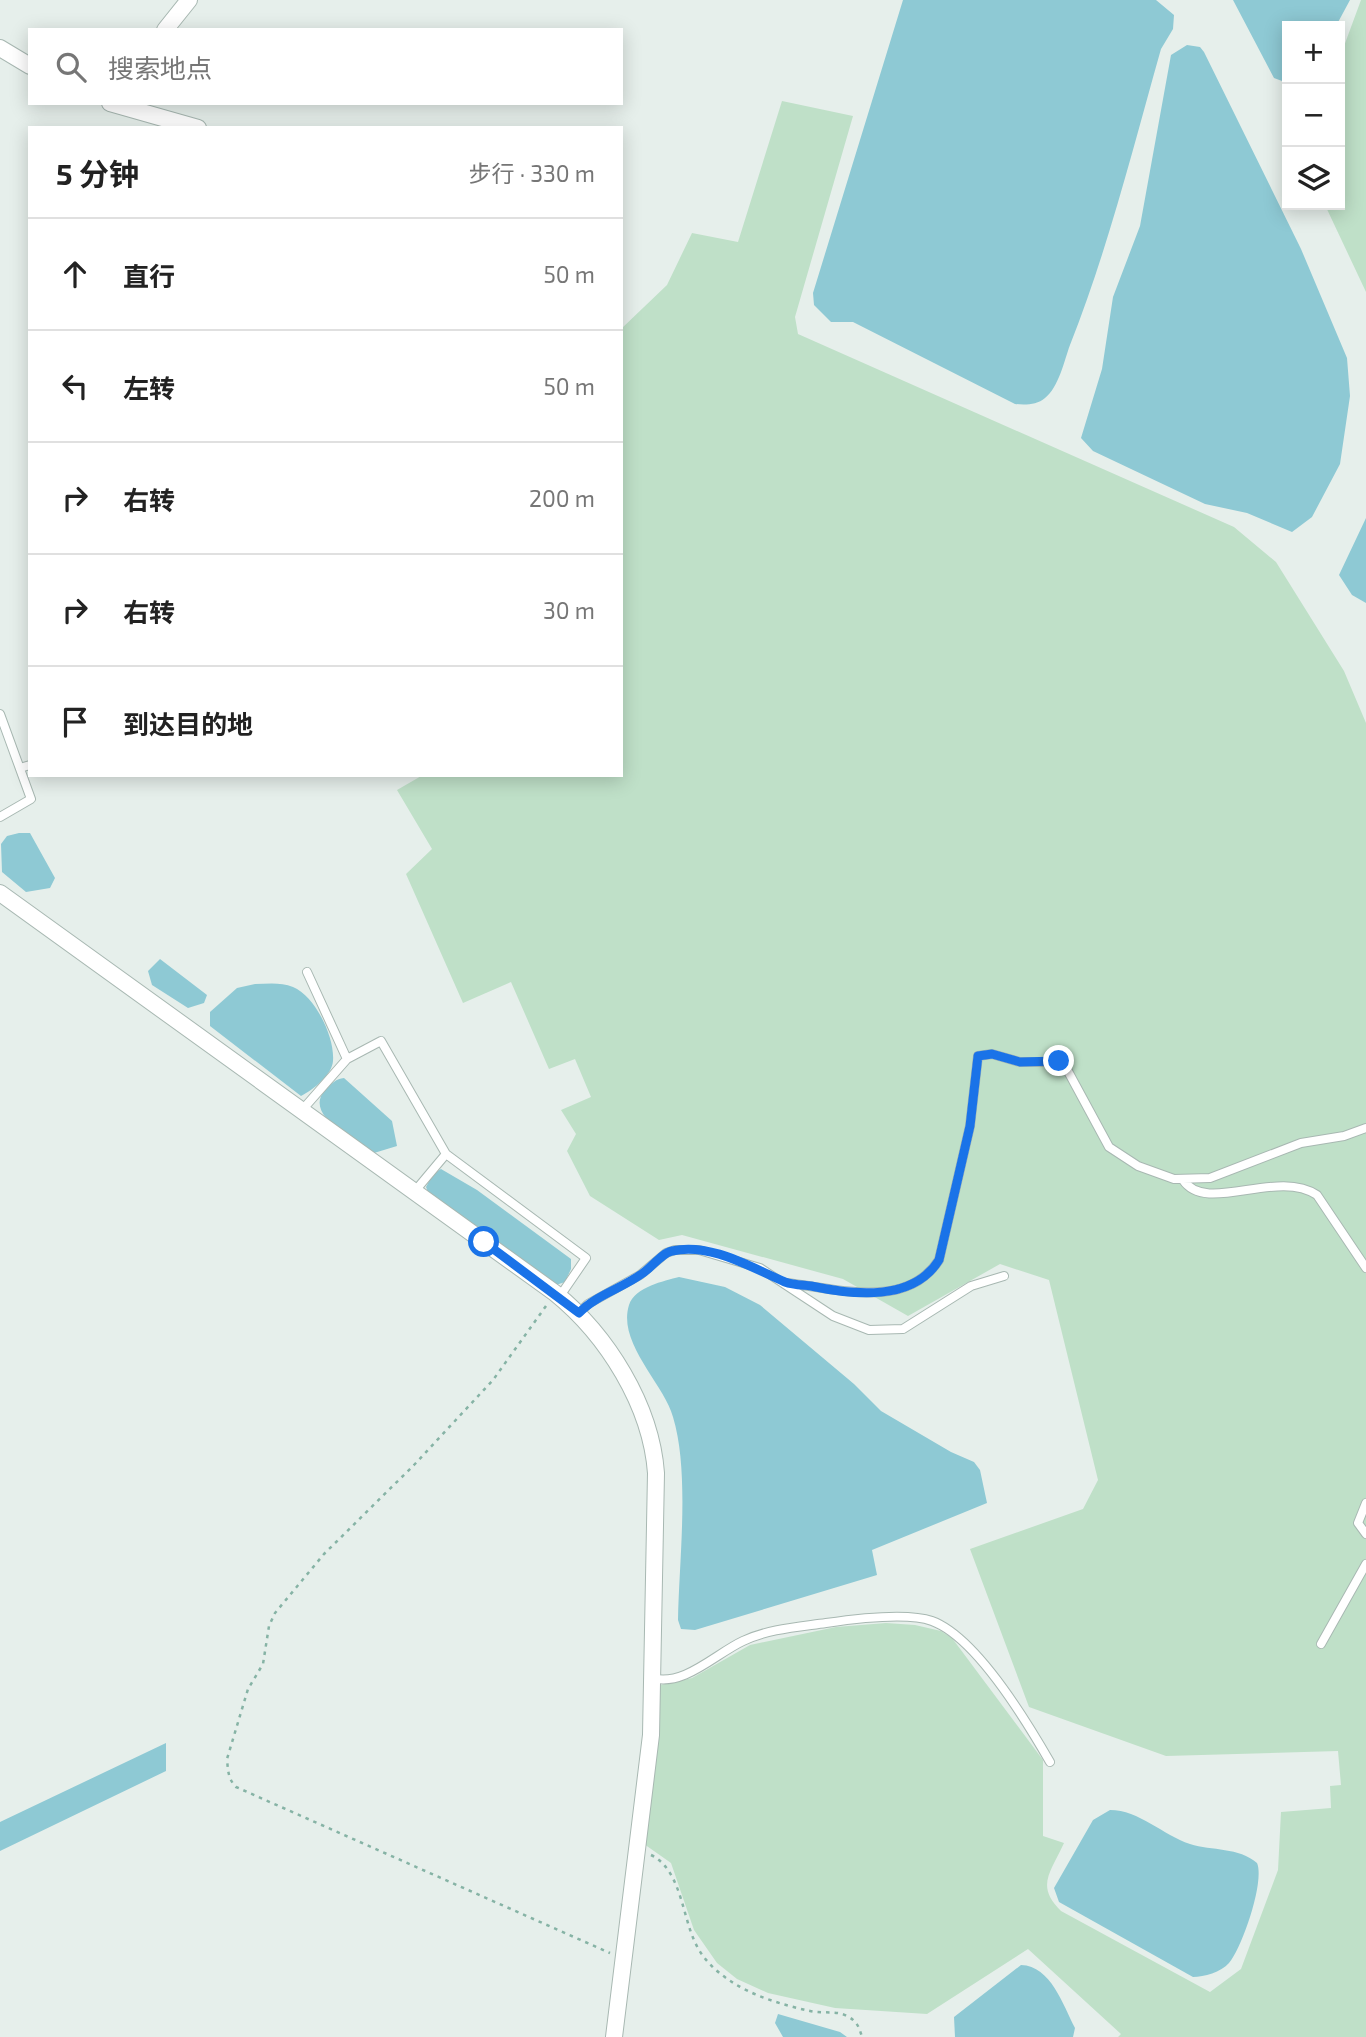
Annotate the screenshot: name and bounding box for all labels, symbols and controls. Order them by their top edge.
map controls [1282,21,1345,210]
button: + [1282,21,1345,84]
search box [28,28,623,105]
icon: search [52,48,90,86]
text: 搜索地点 [108,52,212,83]
button: − [1282,84,1345,147]
button: layers [1282,147,1345,210]
text: 5 分钟 [56,155,139,191]
text: 步行 · 330 m [469,159,595,187]
icon: ahead [56,255,94,293]
text: 直行 [123,260,175,291]
text: 50 m [544,260,595,288]
icon: left [56,367,94,405]
text: 左转 [123,372,175,403]
text: 50 m [544,372,595,400]
icon: right [56,479,94,517]
text: 右转 [123,484,175,515]
text: 200 m [529,484,595,512]
icon: right [56,591,94,629]
text: 右转 [123,596,175,627]
text: 30 m [543,596,595,624]
icon: arrive [56,703,94,741]
text: 到达目的地 [123,708,253,739]
route end [1043,1045,1074,1076]
route start [468,1226,499,1257]

